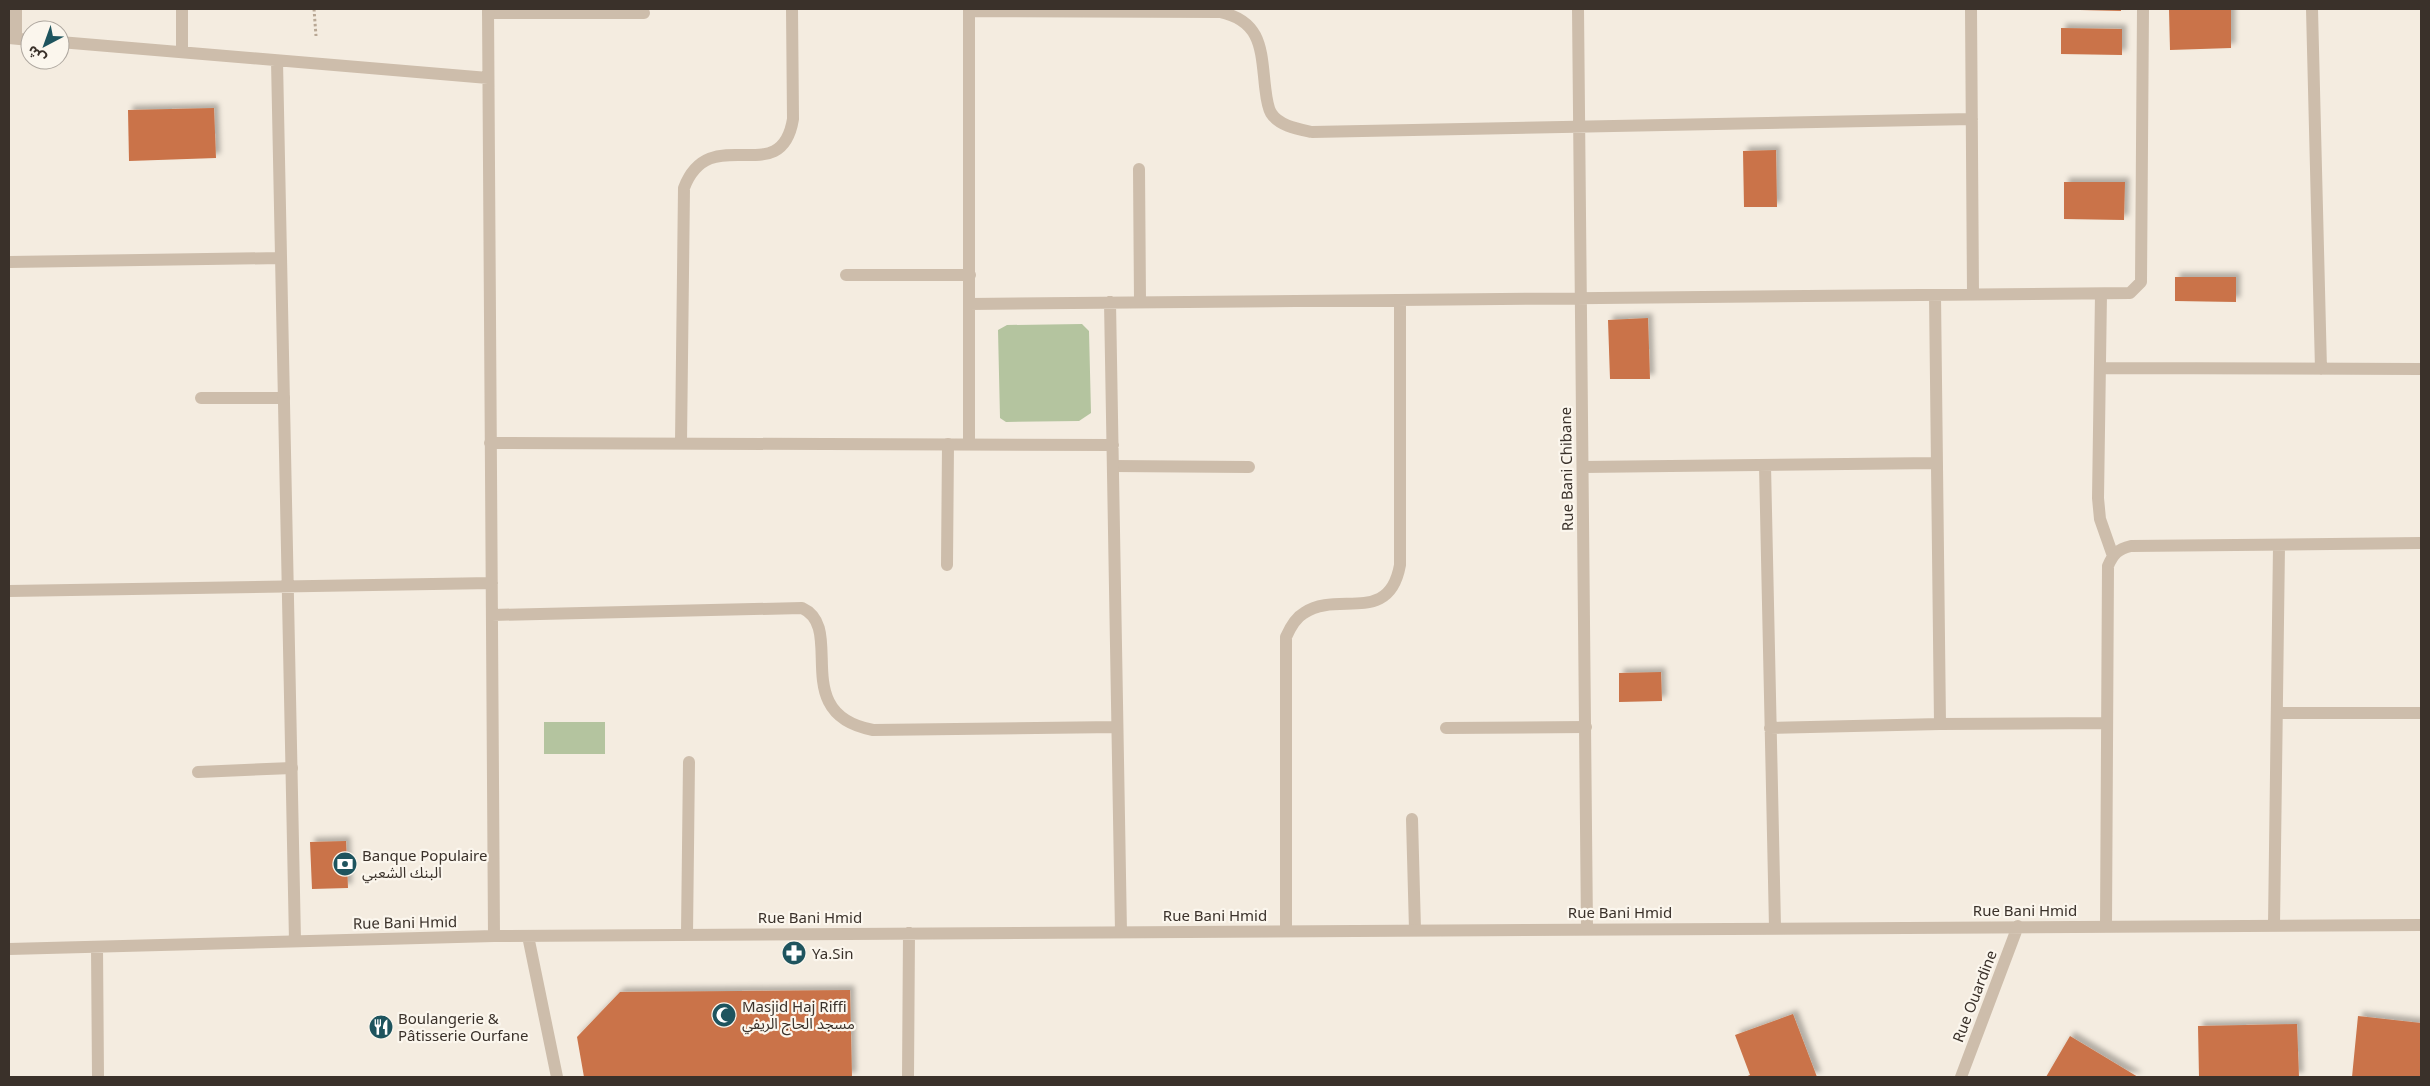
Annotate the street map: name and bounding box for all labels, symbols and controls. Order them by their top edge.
north arrow [20,20,70,70]
text: ش [23,42,50,69]
street label: Rue Bani Chibane [1555,407,1577,531]
place label: Banque Populaire البنك الشعبي [362,845,487,884]
bank icon: Banque Populaire البنك الشعبي [332,851,358,877]
street label: Rue Bani Hmid [1973,900,2077,920]
street label: Rue Bani Hmid [1568,902,1672,922]
street label: Rue Bani Hmid [1163,905,1267,925]
street label: Rue Bani Hmid [758,907,862,927]
street label: Rue Bani Hmid [353,911,457,933]
pharmacy icon: Ya.Sin [781,940,807,966]
place label: Ya.Sin [812,943,854,963]
street label: Rue Ouardine [1947,947,2001,1045]
place label: Masjid Haj Riffi مسجد الحاج الريفي [742,996,855,1036]
mosque icon: Masjid Haj Riffi مسجد الحاج الريفي [711,1002,737,1028]
place label: Boulangerie & Pâtisserie Ourfane [398,1008,529,1045]
restaurant icon: Boulangerie & Pâtisserie Ourfane [368,1014,394,1040]

